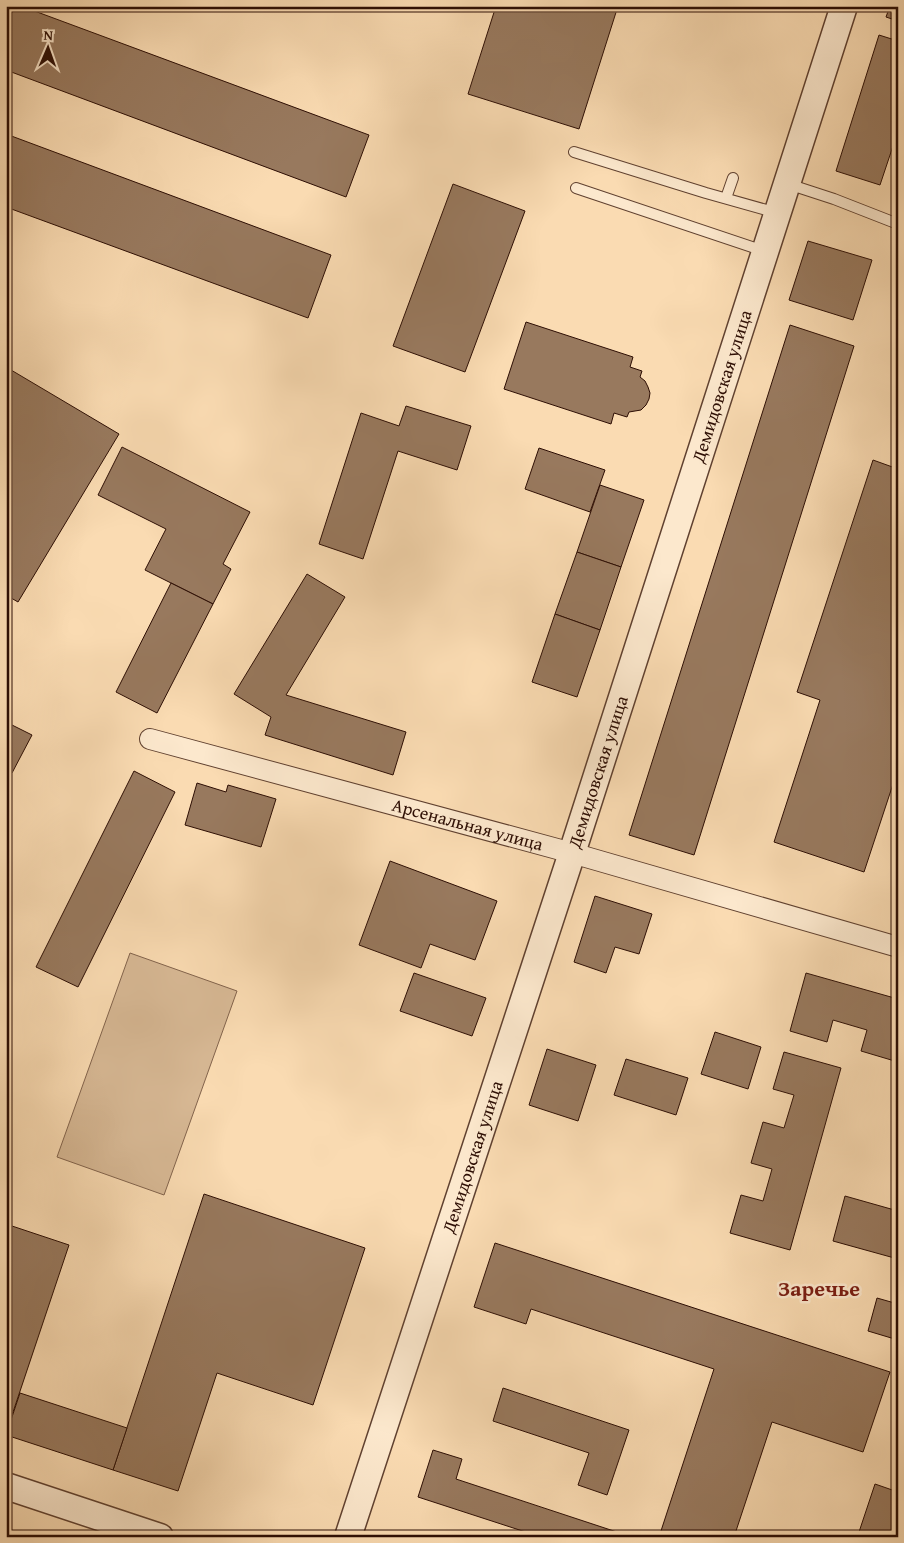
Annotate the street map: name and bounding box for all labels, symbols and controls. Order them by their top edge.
north arrow [22,22,72,72]
text: N [43,25,54,45]
street label: Демидовская улица [684,306,759,467]
street label: Демидовская улица [560,691,635,852]
street label: Арсенальная улица [389,791,547,858]
street label: Демидовская улица [434,1077,510,1237]
district label: Заречье [778,1272,860,1304]

